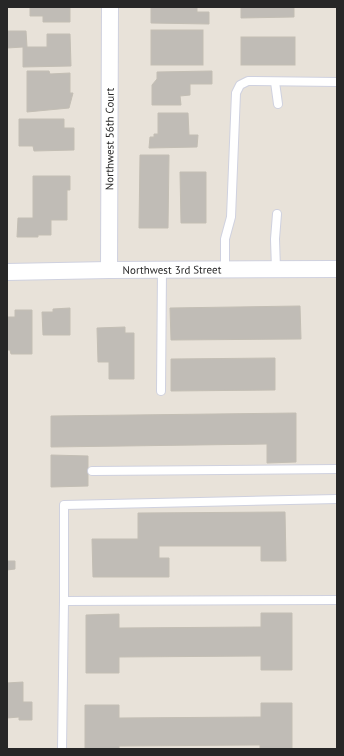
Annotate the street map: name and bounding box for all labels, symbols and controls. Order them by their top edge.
street label: Northwest 56th Court [102,88,117,190]
street label: Northwest 3rd Street [123,263,222,277]

